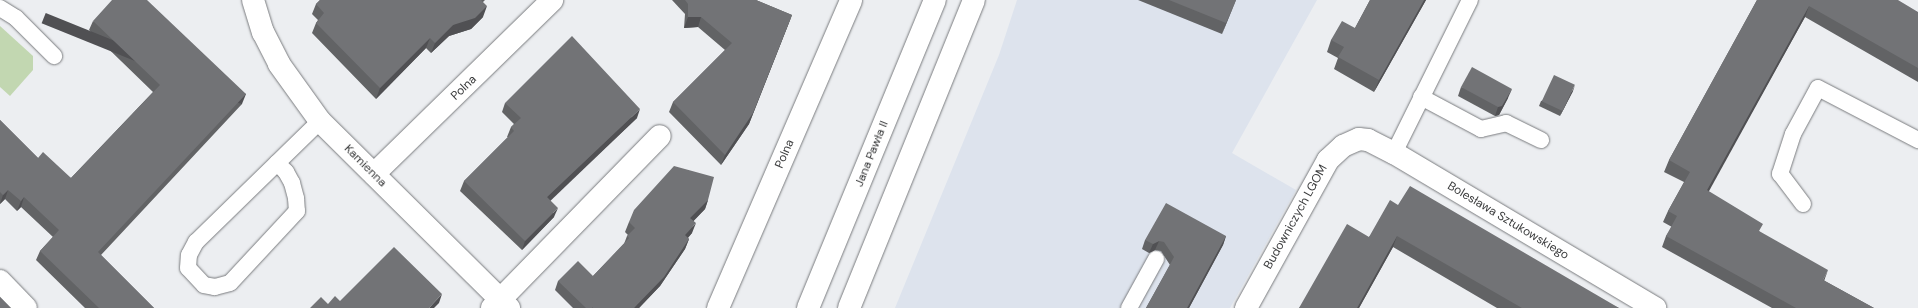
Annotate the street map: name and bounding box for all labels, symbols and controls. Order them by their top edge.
street label: Polna [448,72,480,104]
street label: Jana Pawła II [852,119,892,189]
street label: Polna [773,137,797,171]
street label: Kamienna [341,142,389,190]
street label: Budowniczych LGOM [1261,162,1331,272]
street label: Bolesława Sztukowskiego [1445,179,1571,263]

